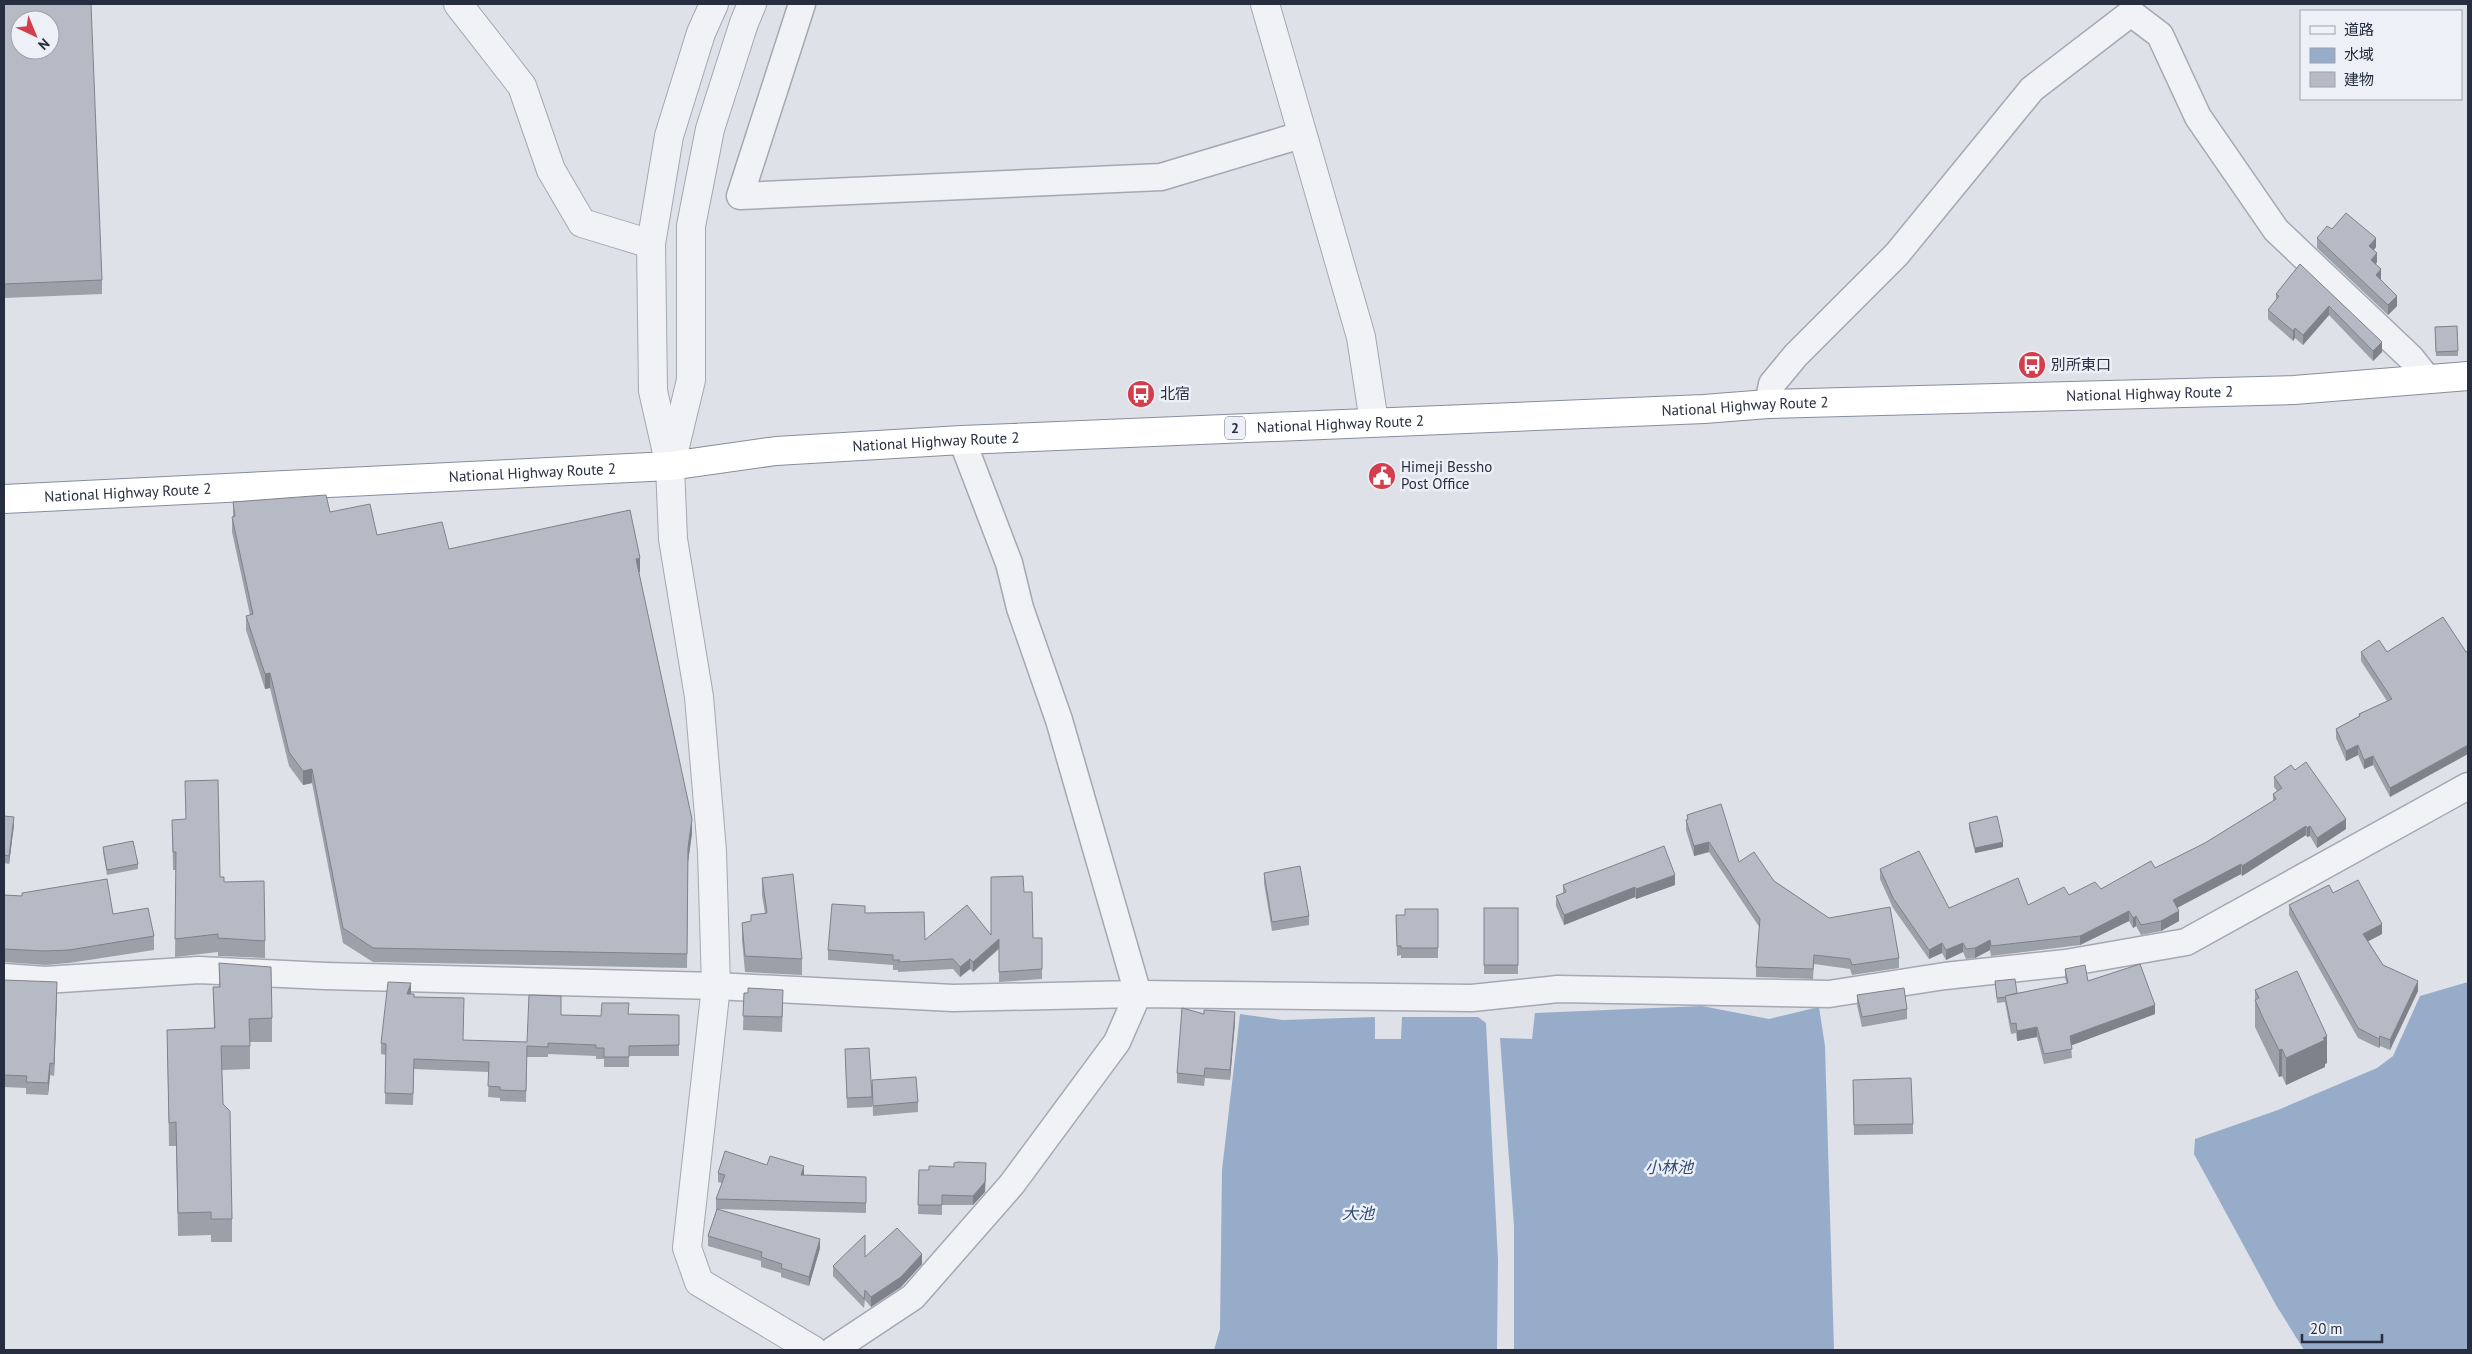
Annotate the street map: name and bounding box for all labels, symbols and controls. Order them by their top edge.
north arrow [10,10,60,60]
legend [2300,10,2462,100]
text: 道路 [2344,20,2374,39]
text: N [34,35,54,54]
text: 水域 [2344,45,2374,64]
text: 建物 [2344,70,2374,89]
bus stop icon: 別所東口 [2017,350,2047,380]
place label: 別所東口 [2051,355,2111,374]
bus stop icon: 北宿 [1126,379,1156,409]
street label: National Highway Route 2 [2066,382,2234,405]
place label: 北宿 [1160,384,1190,403]
street label: National Highway Route 2 [1661,392,1829,420]
street label: National Highway Route 2 [1256,411,1424,437]
road number: 2 [1225,416,1245,439]
street label: National Highway Route 2 [852,428,1020,455]
place label: Himeji Bessho Post Office [1401,457,1492,493]
street label: National Highway Route 2 [448,459,616,486]
public building icon: Himeji Bessho Post Office [1367,461,1397,491]
street label: National Highway Route 2 [44,479,212,506]
water label: 小林池 [1645,1157,1695,1177]
water label: 大池 [1342,1203,1376,1223]
scale bar [2302,1312,2382,1344]
text: 20 m [2310,1319,2343,1338]

